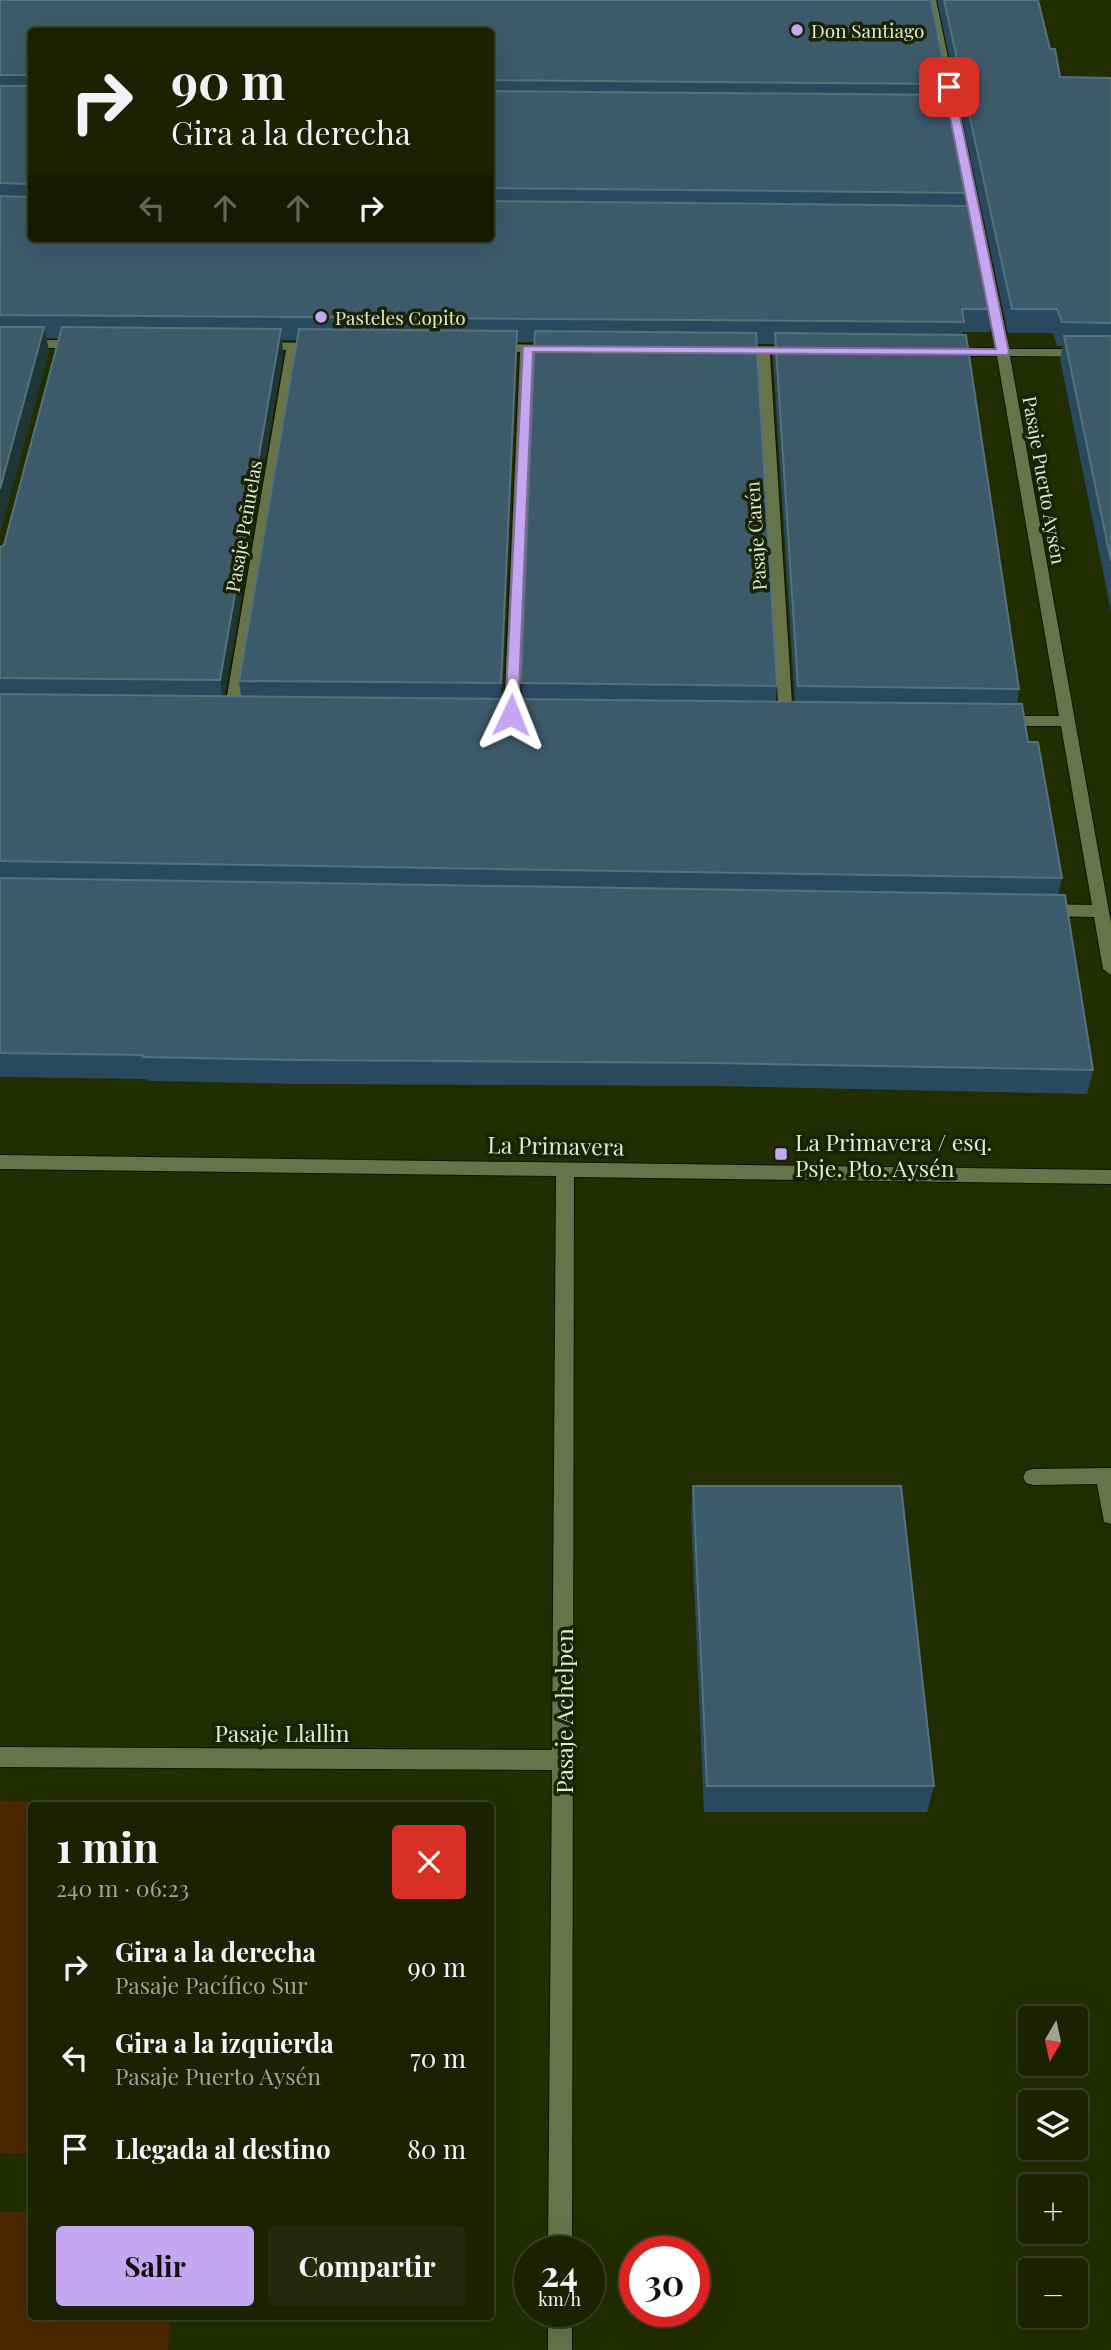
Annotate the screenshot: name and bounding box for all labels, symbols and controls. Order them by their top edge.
place label: Don Santiago [811,17,924,43]
marker: Don Santiago [789,22,805,38]
text: 90 m [171,47,285,112]
icon: right [56,56,147,147]
pin [919,57,979,117]
icon: arrive [930,68,968,106]
text: Gira a la derecha [171,110,411,153]
icon: left [133,189,171,227]
icon: ahead [206,189,244,227]
icon: ahead [279,189,317,227]
icon: right [352,189,390,227]
place label: Pasteles Copito [335,304,466,330]
marker: Pasteles Copito [313,309,329,325]
street label: Pasaje Puerto Aysén [1017,394,1073,567]
street label: Pasaje Peñuelas [219,458,267,594]
street label: Pasaje Carén [738,480,772,591]
position arrow [474,678,548,752]
place label: La Primavera / esq. Psje. Pto. Aysén [795,1126,992,1183]
street label: La Primavera [487,1128,625,1162]
marker: La Primavera / esq. Psje. Pto. Aysén [773,1146,789,1162]
street label: Pasaje Achelpen [548,1628,579,1794]
street label: Pasaje Llallin [214,1717,350,1748]
text: 1 min [56,1818,159,1874]
button: close [392,1825,466,1899]
text: 240 m · 06:23 [56,1872,189,1903]
text: Gira a la derecha [115,1934,316,1969]
icon: right [56,1948,94,1986]
text: 90 m [408,1949,466,1984]
text: Pasaje Pacífico Sur [115,1969,307,2000]
north arrow [1018,2006,1088,2076]
map controls [1018,2006,1088,2328]
text: Gira a la izquierda [115,2025,334,2060]
icon: left [56,2039,94,2077]
text: 70 m [410,2040,466,2075]
text: Pasaje Puerto Aysén [115,2060,321,2091]
button: layers [1018,2090,1088,2160]
icon: arrive [56,2130,94,2168]
text: Llegada al destino [115,2131,331,2166]
text: 80 m [407,2131,466,2166]
button: + [1018,2174,1088,2244]
button: Salir [56,2226,254,2306]
button: Compartir [268,2226,466,2306]
speed limit sign: 30 [619,2236,710,2327]
text: 24 [541,2249,578,2296]
button: − [1018,2258,1088,2328]
text: km/h [538,2287,581,2311]

